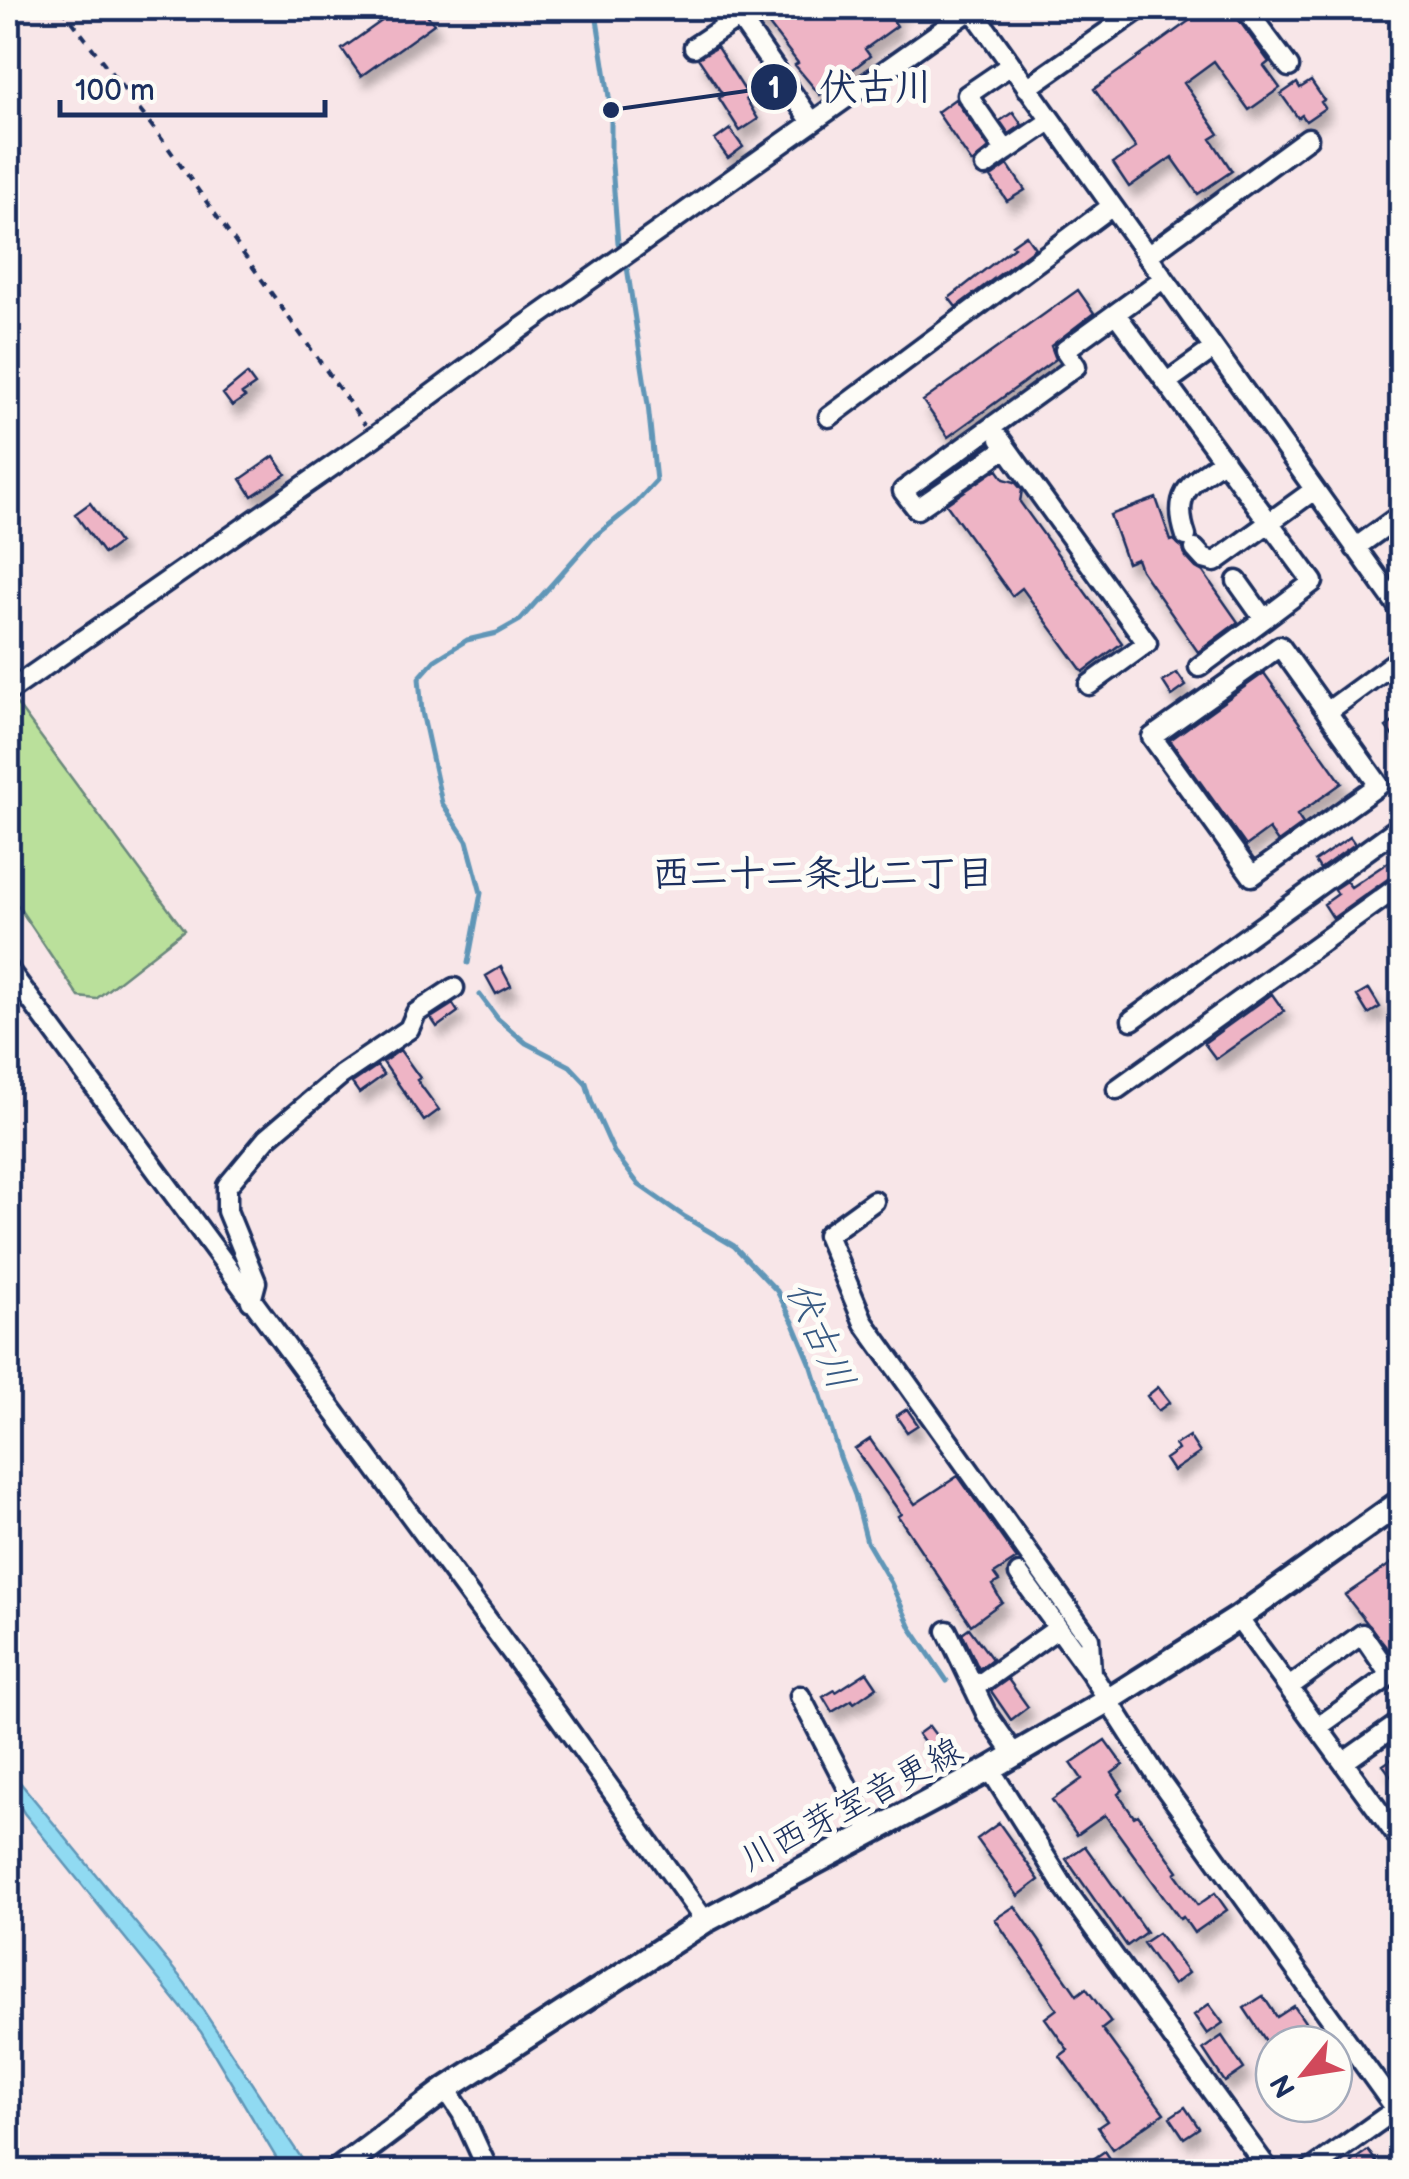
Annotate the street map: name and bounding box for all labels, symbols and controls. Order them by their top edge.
callout: 伏古川 [749,53,953,121]
scale bar [60,55,325,117]
text: 伏古川 [819,66,933,111]
text: 1 [768,71,780,107]
text: 100 m [75,73,155,109]
district label: 西二十二条北二丁目 [652,852,994,897]
water label: 伏古川 [776,1274,863,1397]
street label: 川西芽室音更線 [733,1729,970,1882]
north arrow [1254,2024,1354,2124]
text: N [1264,2068,1303,2103]

